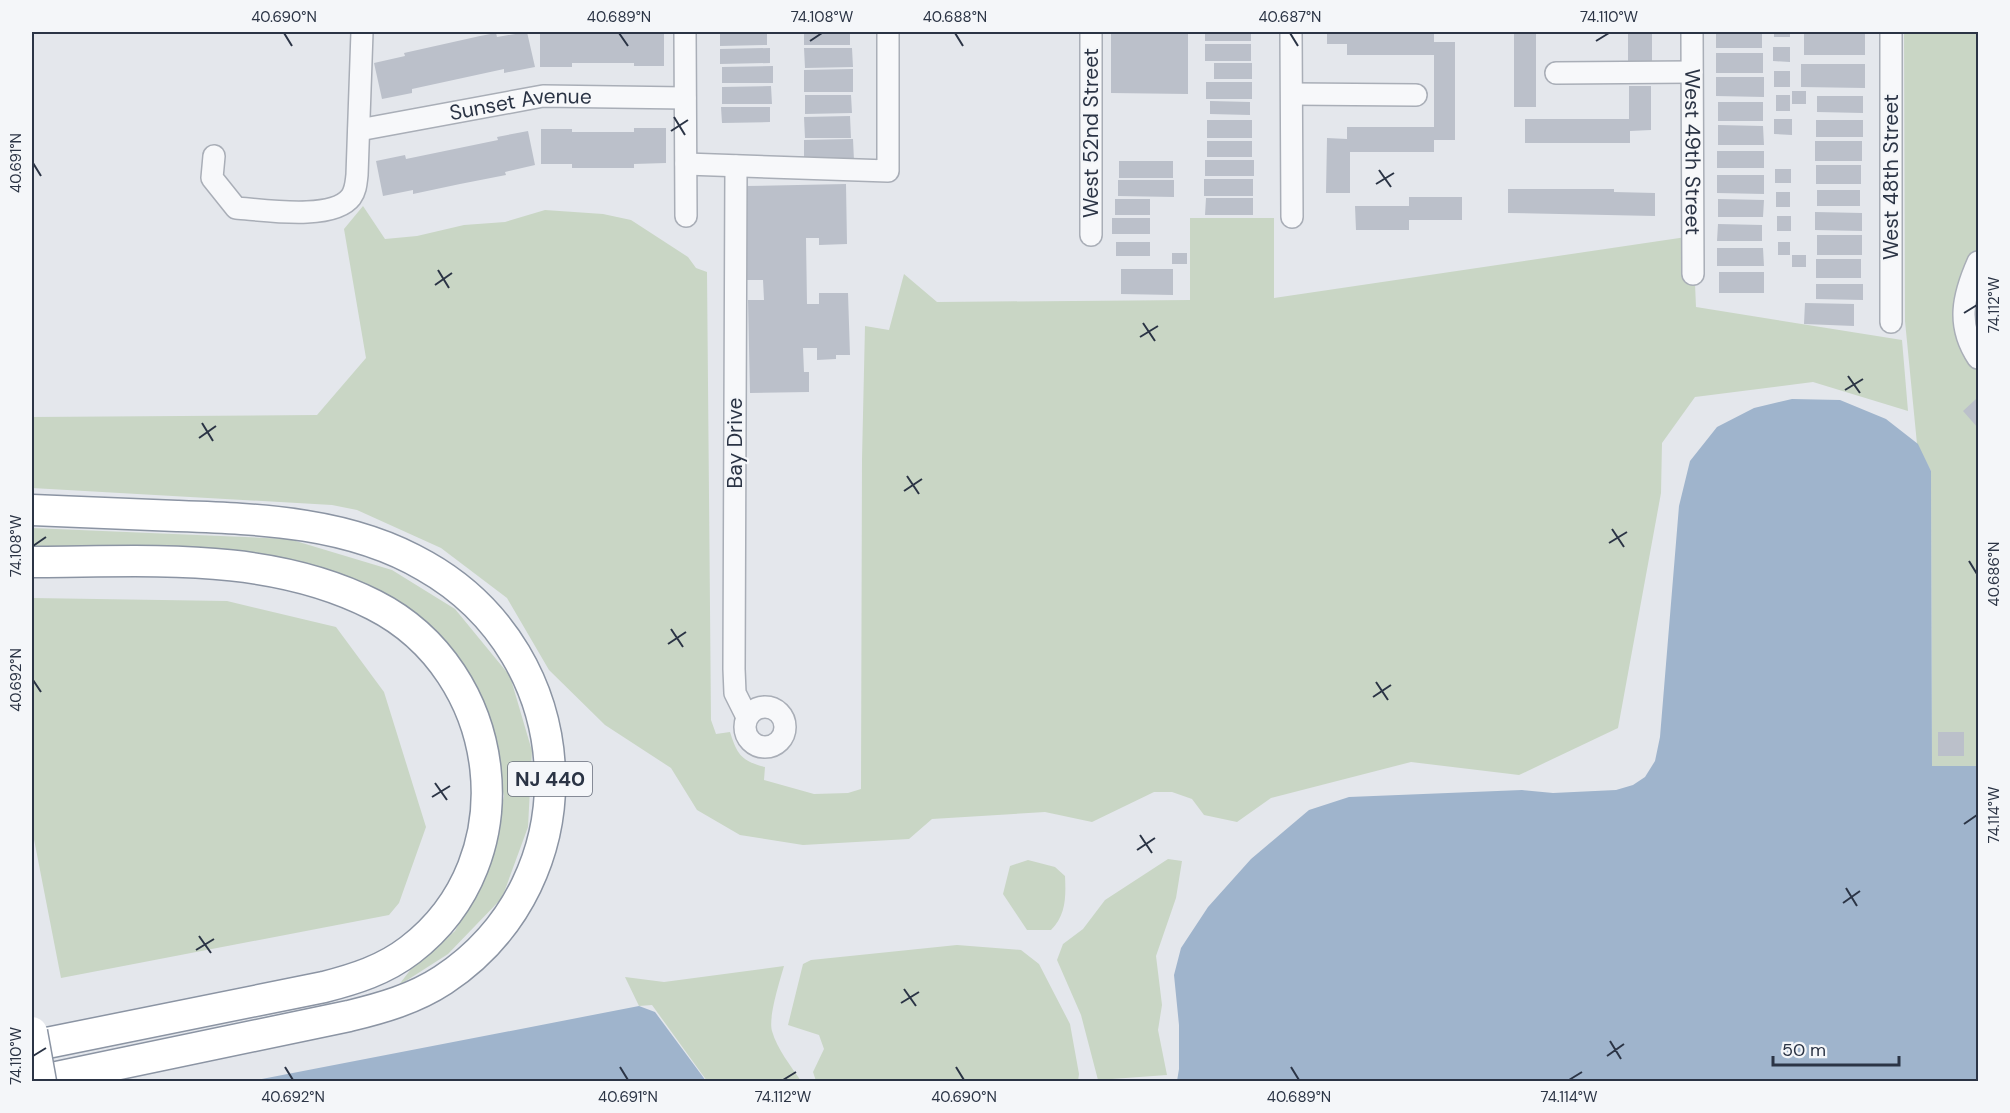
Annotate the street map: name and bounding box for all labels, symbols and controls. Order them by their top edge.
text: 40.690°N [251,7,317,27]
text: 40.689°N [587,7,651,27]
text: 74.108°W [791,7,854,27]
text: 40.688°N [923,7,987,27]
text: 40.687°N [1259,7,1321,27]
text: 74.110°W [1580,7,1639,27]
street label: West 52nd Street [1077,48,1105,218]
street label: West 49th Street [1678,69,1707,235]
street label: Sunset Avenue [447,82,592,127]
street label: West 48th Street [1877,94,1905,260]
text: 40.691°N [6,133,26,193]
text: 74.112°W [1984,276,2004,333]
street label: Bay Drive [721,398,749,488]
text: 74.108°W [6,514,26,577]
text: 40.686°N [1984,542,2004,606]
text: 40.692°N [6,648,26,712]
road number: NJ 440 [508,762,592,796]
text: 74.114°W [1984,786,2004,844]
text: 74.110°W [6,1026,26,1085]
scale bar [1773,1029,1899,1067]
text: 50 m [1782,1038,1826,1062]
text: 40.692°N [261,1087,325,1107]
text: 40.691°N [598,1087,658,1107]
text: 74.112°W [755,1087,812,1107]
text: 40.690°N [931,1087,997,1107]
text: 40.689°N [1267,1087,1331,1107]
text: 74.114°W [1541,1087,1598,1107]

